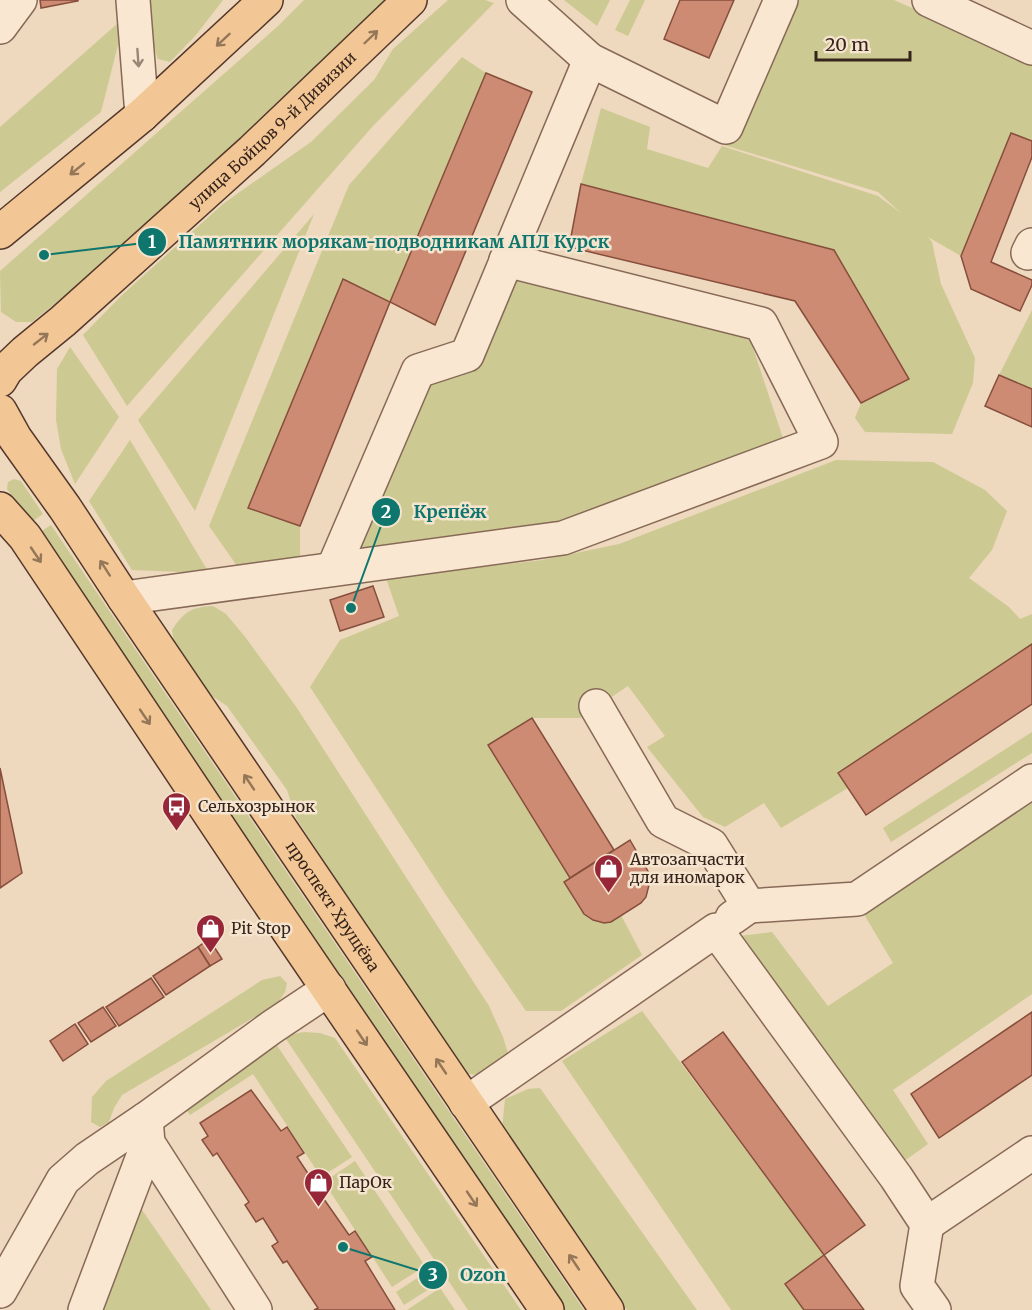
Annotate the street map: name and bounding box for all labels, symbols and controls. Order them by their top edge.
scale bar [816,24,910,62]
one-way arrow [363,30,378,44]
one-way arrow [216,33,231,47]
text: 20 m [825,33,869,56]
one-way arrow [133,47,144,67]
street label: улица Бойцов 9-й Дивизии [184,47,360,213]
one-way arrow [70,162,85,176]
callout: Памятник морякам-подводникам АПЛ Курск [137,224,621,260]
text: 1 [148,230,156,253]
text: Памятник морякам-подводникам АПЛ Курск [179,230,609,253]
one-way arrow [33,332,49,345]
callout: Крепёж [371,494,498,530]
text: 2 [381,500,391,523]
text: Крепёж [414,500,487,523]
one-way arrow [30,546,42,562]
one-way arrow [99,561,111,577]
one-way arrow [138,708,151,725]
one-way arrow [243,775,255,791]
bus stop icon: Сельхозрынок [161,790,193,832]
place label: Сельхозрынок [198,796,315,816]
street label: проспект Хрущёва [282,837,385,976]
place label: Автозапчасти для иномарок [629,849,745,887]
shop icon: Автозапчасти для иномарок [593,852,625,894]
shop icon: Pit Stop [194,912,226,954]
place label: Pit Stop [231,918,291,938]
one-way arrow [356,1029,368,1045]
one-way arrow [435,1058,447,1074]
shop icon: ПарОк [302,1166,334,1208]
place label: ПарОк [339,1172,392,1192]
one-way arrow [466,1190,478,1207]
one-way arrow [568,1254,580,1270]
callout: Ozon [418,1257,518,1293]
text: 3 [428,1263,438,1286]
text: Ozon [460,1263,506,1286]

